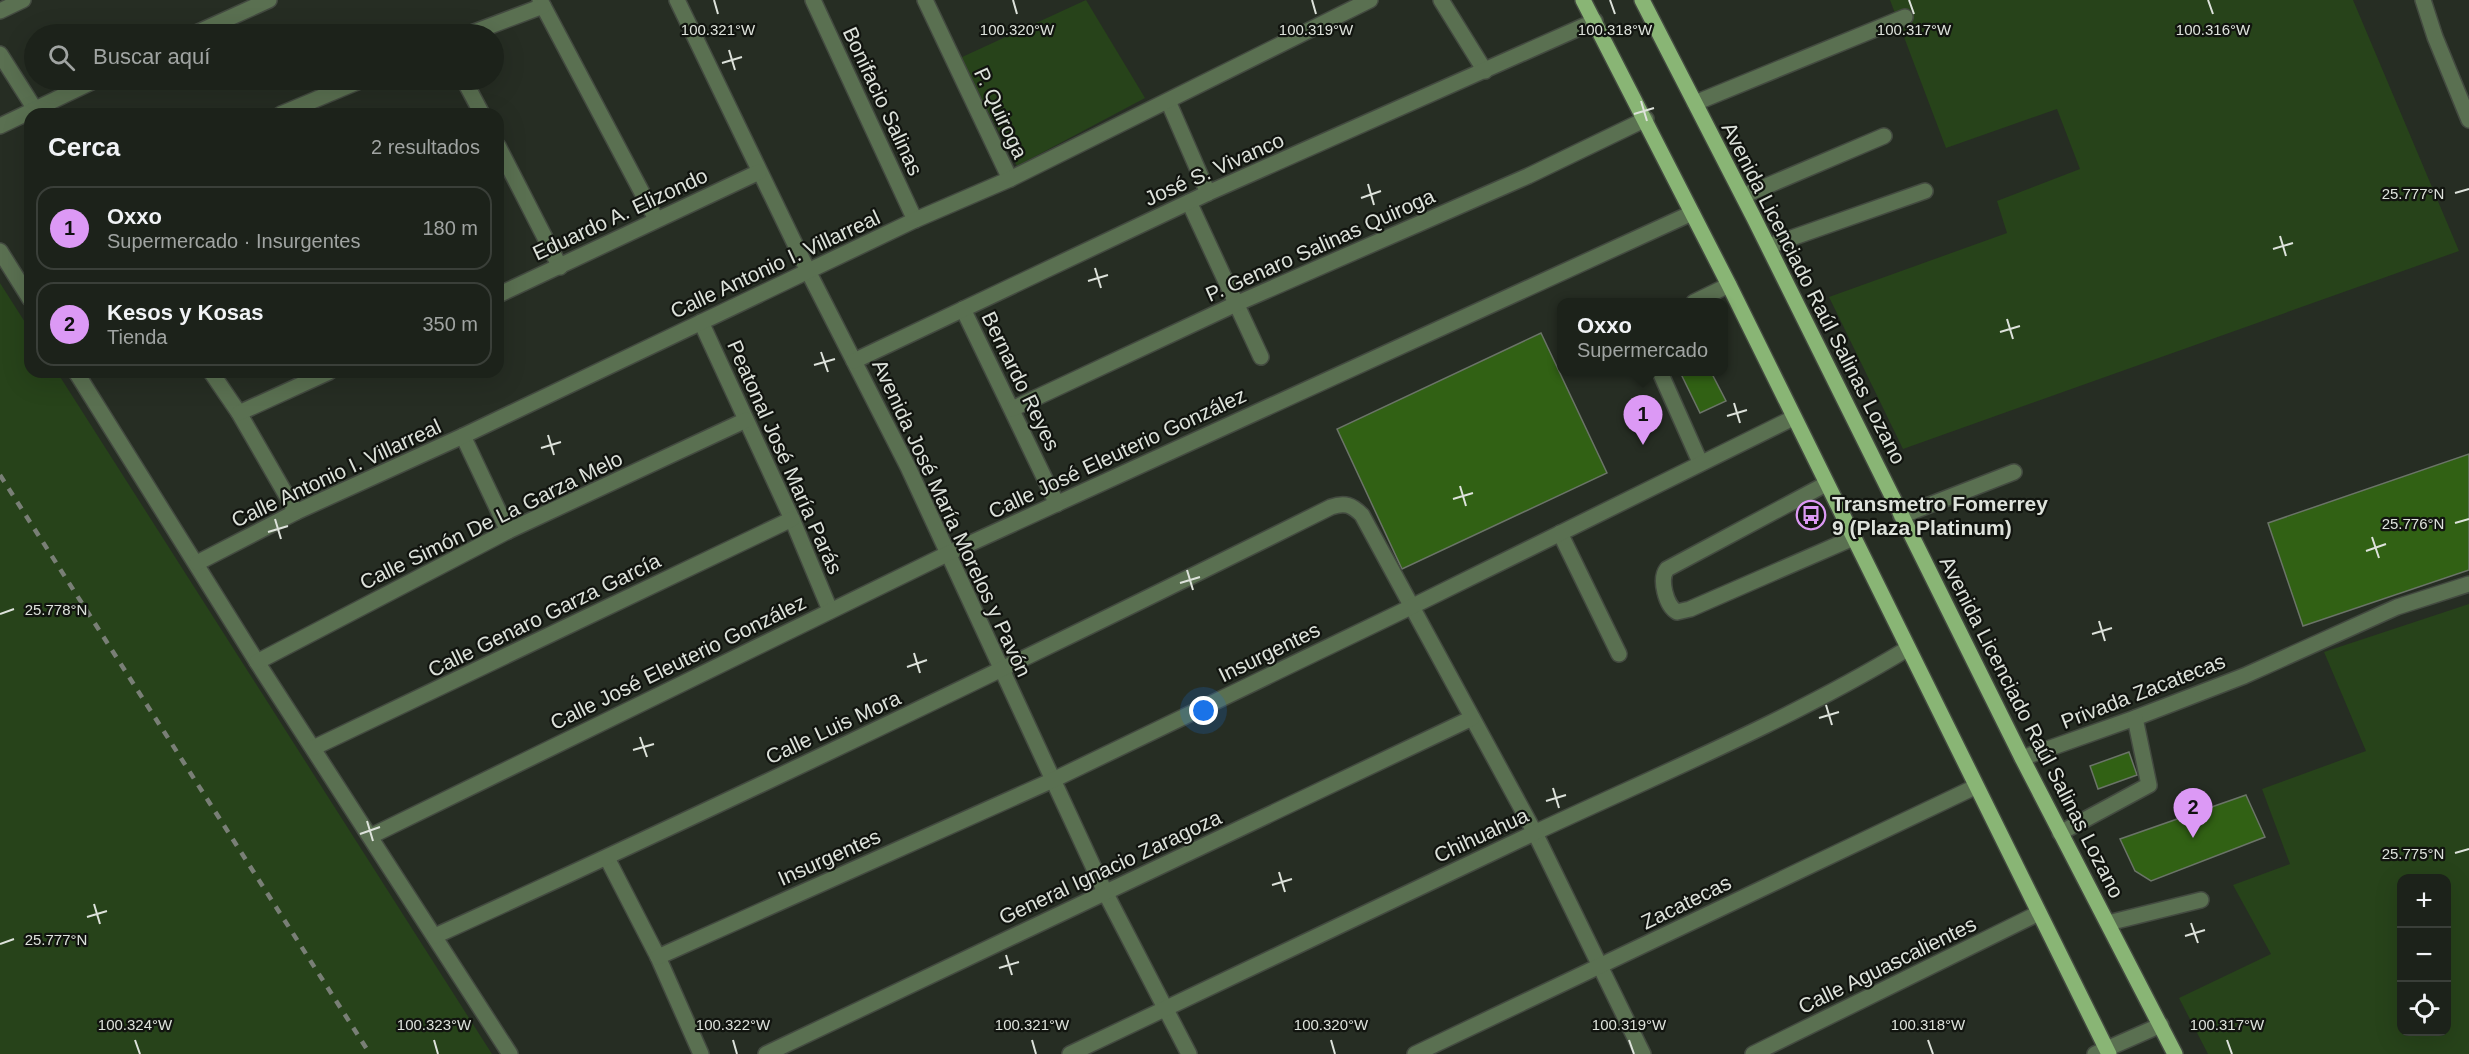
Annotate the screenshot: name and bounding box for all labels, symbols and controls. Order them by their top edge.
text: 100.321°W [681,21,756,38]
text: 100.320°W [980,21,1055,38]
text: 100.319°W [1279,21,1354,38]
text: 100.318°W [1578,21,1653,38]
text: 100.317°W [1877,21,1952,38]
text: 100.316°W [2176,21,2251,38]
street label: Bonifacio Salinas [839,23,927,179]
search box [24,24,504,90]
icon: search [45,41,78,74]
text: Buscar aquí [93,44,210,69]
street label: P. Quiroga [970,64,1032,162]
street label: Avenida Licenciado Raúl Salinas Lozano [1717,118,1911,468]
street label: José S. Vivanco [1141,128,1287,210]
text: Cerca [48,132,120,162]
text: 2 resultados [371,136,480,158]
street label: Eduardo A. Elizondo [529,163,711,265]
street label: P. Genaro Salinas Quiroga [1202,184,1438,306]
text: 25.777°N [2382,185,2444,202]
text: Oxxo [107,204,162,229]
street label: Calle Antonio I. Villarreal [667,205,883,323]
text: 1 [64,217,75,239]
text: 180 m [422,217,478,239]
text: Supermercado · Insurgentes [107,230,360,252]
popup [1557,298,1728,376]
text: Kesos y Kosas [107,300,264,325]
street label: Bernardo Reyes [977,308,1065,454]
text: 2 [64,313,75,335]
text: 350 m [422,313,478,335]
text: Oxxo [1577,313,1632,338]
text: Tienda [107,326,167,348]
street label: Peatonal José María Parás [723,337,847,577]
text: Supermercado [1577,339,1708,361]
street label: Avenida José María Morelos y Pavón [868,356,1036,680]
street label: Calle José Eleuterio González [985,383,1249,523]
pin: 1 [1624,396,1662,445]
street label: Calle Antonio I. Villarreal [228,414,444,532]
street label: Calle Simón De La Garza Melo [356,446,626,594]
place label: Transmetro Fomerrey 9 (Plaza Platinum) [1832,492,2048,539]
bus stop icon: Transmetro Fomerrey 9 (Plaza Platinum) [1795,499,1827,531]
text: 25.776°N [2382,515,2444,532]
street label: Calle Genaro Garza García [424,548,664,681]
street label: Avenida Licenciado Raúl Salinas Lozano [1935,552,2129,902]
street label: Calle José Eleuterio González [547,590,809,734]
text: 25.778°N [25,601,87,618]
street label: Insurgentes [1215,618,1323,686]
street label: Privada Zacatecas [2058,649,2228,733]
street label: Calle Luis Mora [762,686,904,768]
your location [1189,696,1218,725]
pin: 2 [2174,788,2212,838]
street label: Chihuahua [1430,803,1532,867]
street label: General Ignacio Zaragoza [995,805,1225,929]
street label: Insurgentes [774,824,884,890]
text: 25.775°N [2382,845,2444,862]
street label: Zacatecas [1637,870,1735,934]
map controls [2397,874,2451,1036]
button: + [2397,874,2451,928]
street label: Calle Aguascalientes [1794,912,1980,1018]
button: − [2397,928,2451,982]
text: 25.777°N [25,931,87,948]
button: locate [2397,982,2451,1036]
text: 100.324°W [98,1016,173,1033]
text: 100.323°W [397,1016,472,1033]
text: 100.322°W [696,1016,771,1033]
text: 100.321°W [995,1016,1070,1033]
text: 100.320°W [1294,1016,1369,1033]
text: 100.319°W [1592,1016,1667,1033]
text: 100.318°W [1891,1016,1966,1033]
text: 100.317°W [2190,1016,2265,1033]

